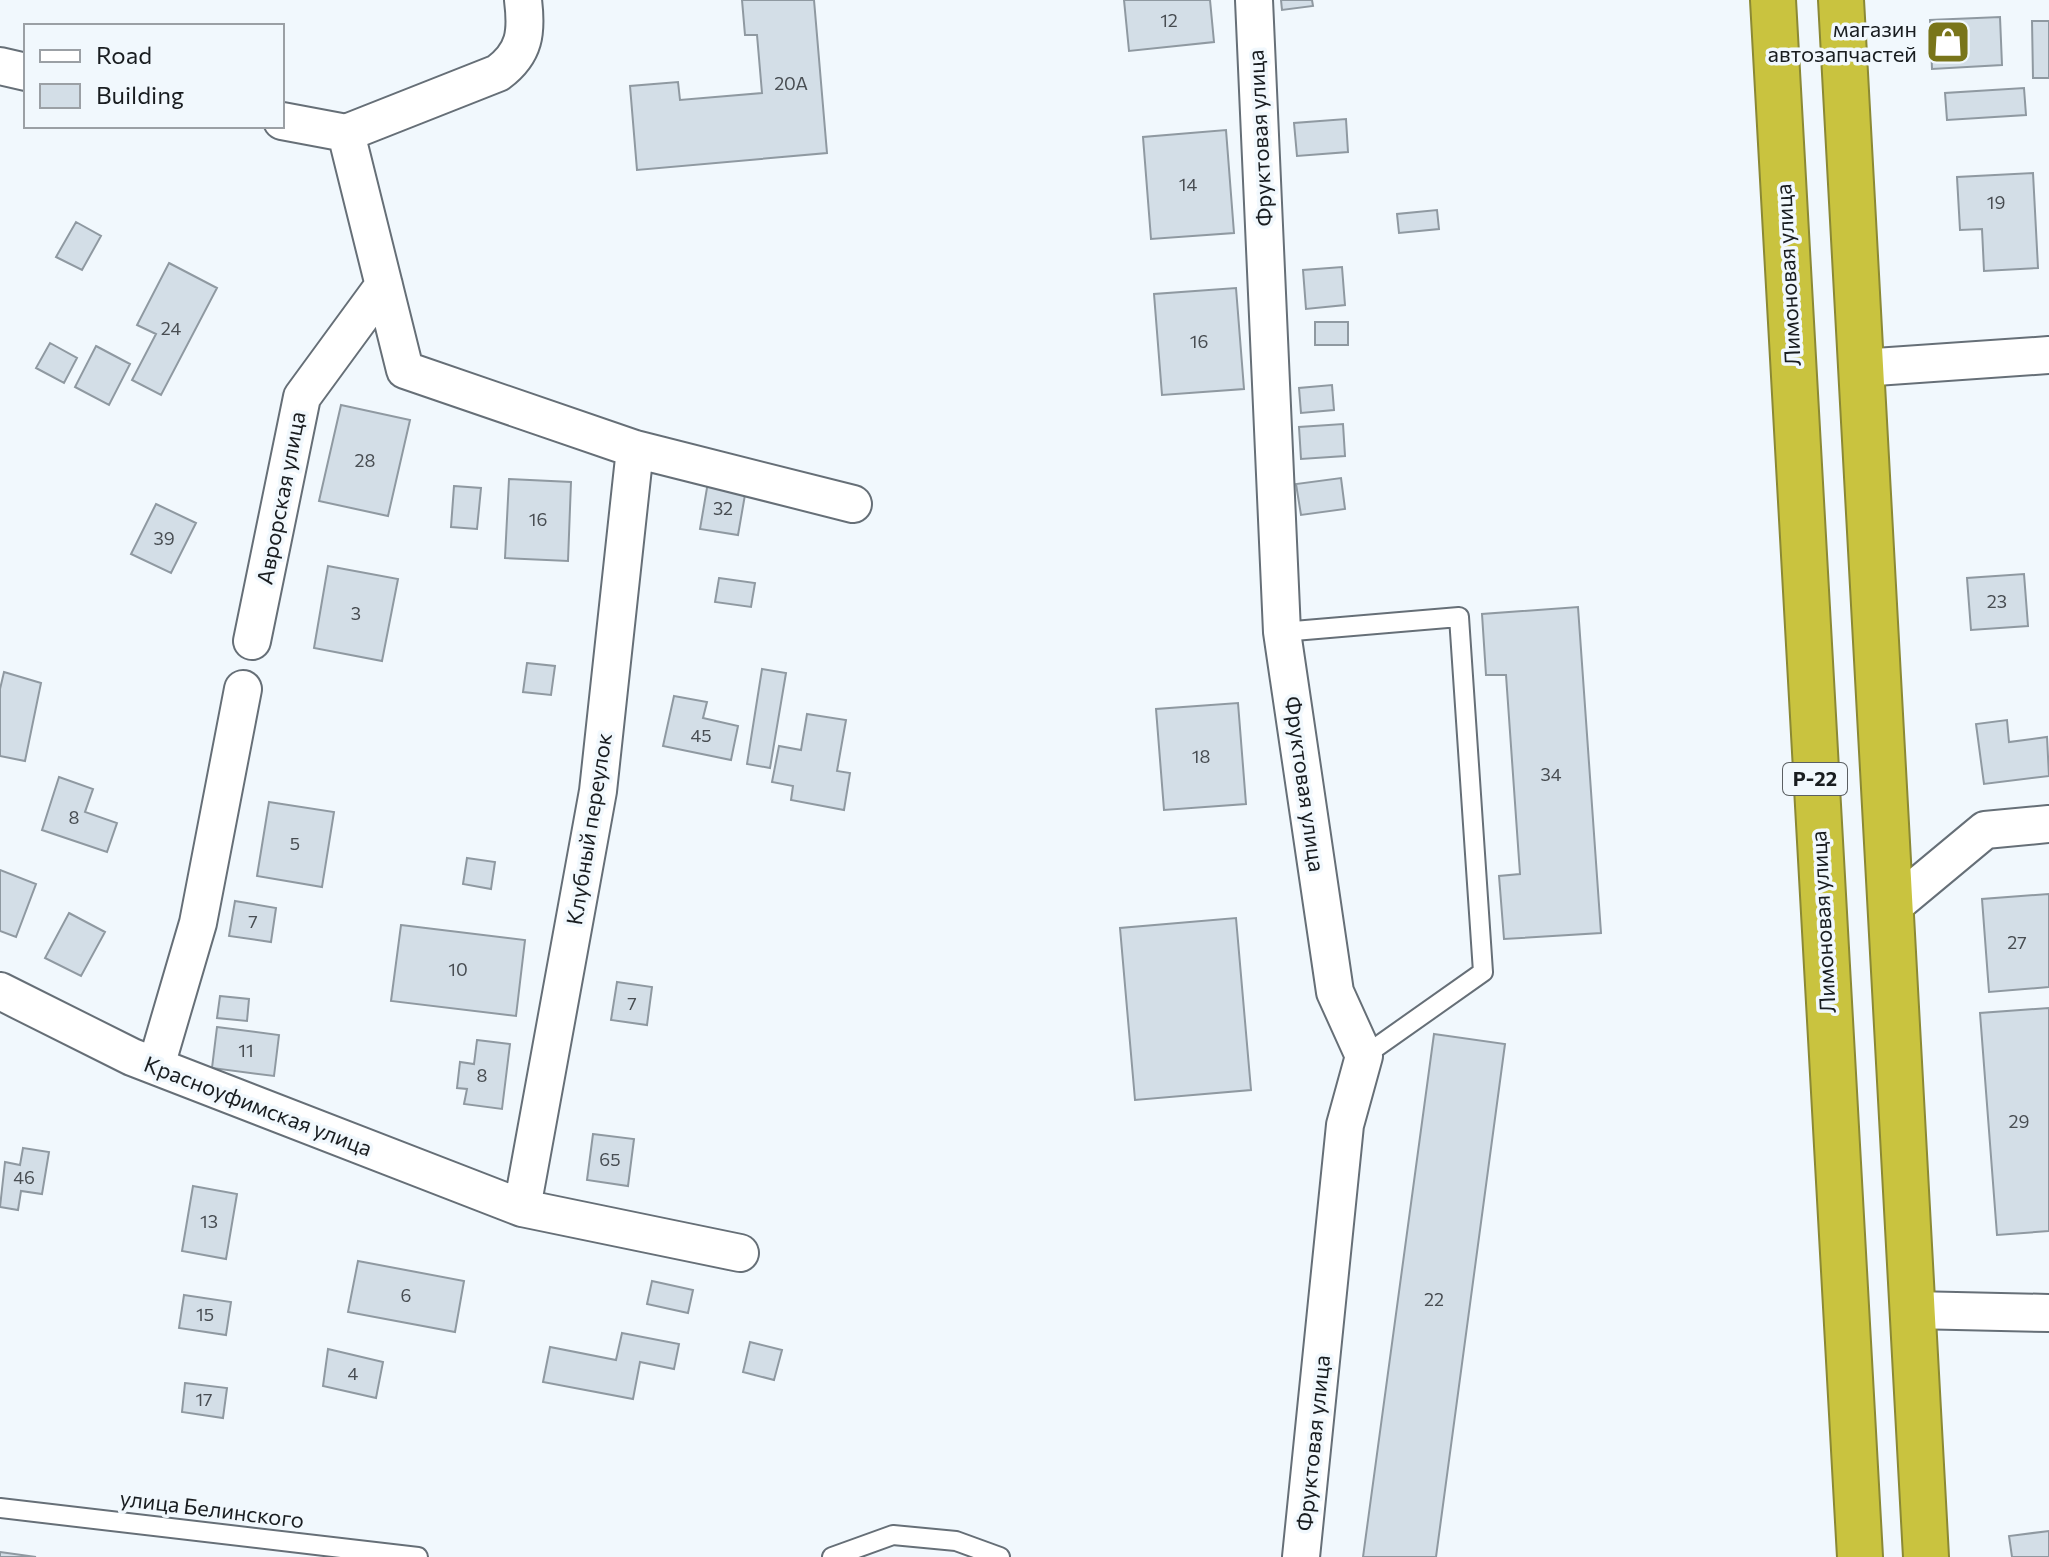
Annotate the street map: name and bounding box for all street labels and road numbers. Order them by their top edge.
street label: Фруктовая улица [1241,49,1278,227]
street label: Лимоновая улица [1769,183,1806,367]
street label: Аврорская улица [250,409,311,587]
street label: Фруктовая улица [1280,694,1331,873]
street label: Клубный переулок [560,731,617,927]
road number: Р-22 [1783,763,1847,795]
street label: Лимоновая улица [1804,830,1841,1014]
street label: Красноуфимская улица [140,1050,376,1161]
street label: Фруктовая улица [1290,1354,1335,1532]
street label: улица Белинского [118,1484,306,1533]

